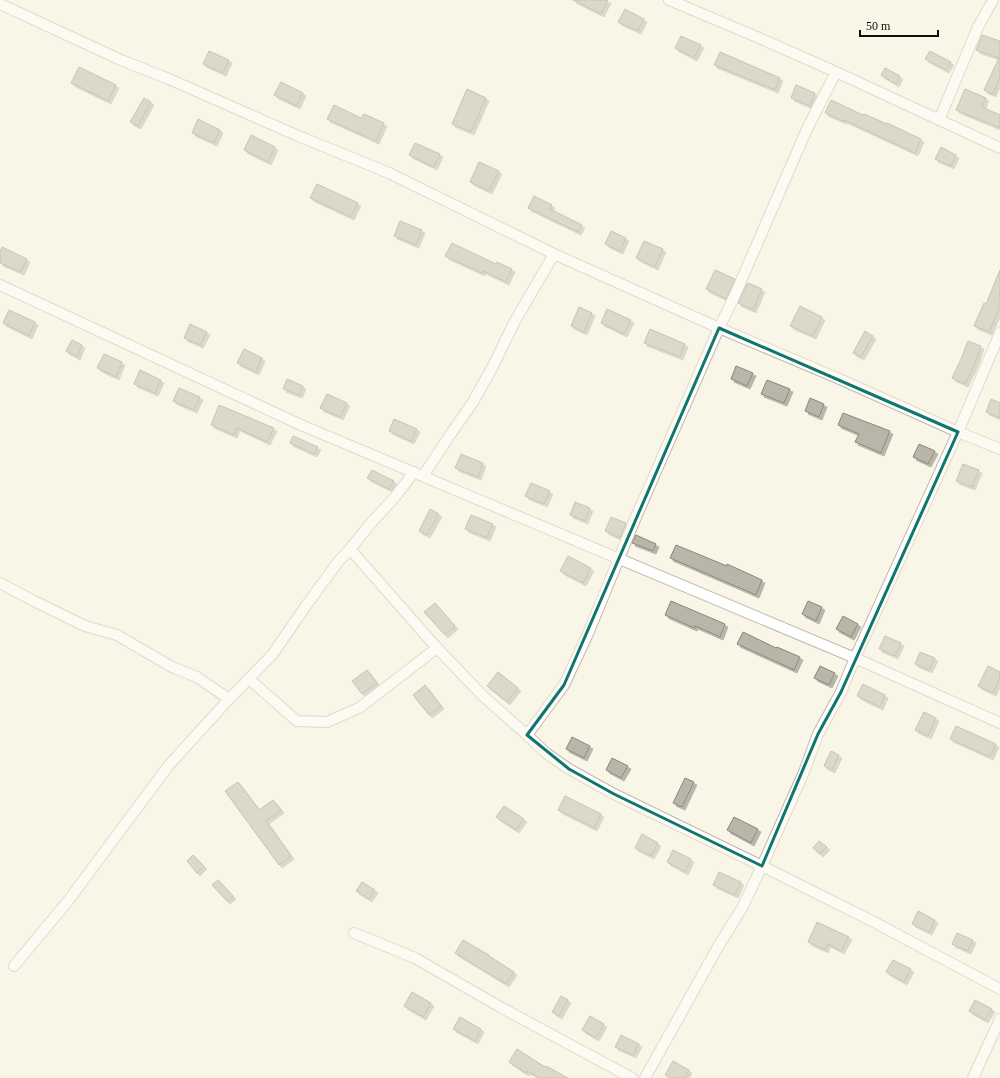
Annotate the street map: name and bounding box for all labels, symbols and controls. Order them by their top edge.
scale bar [860,12,938,38]
text: 50 m [866,19,891,33]

